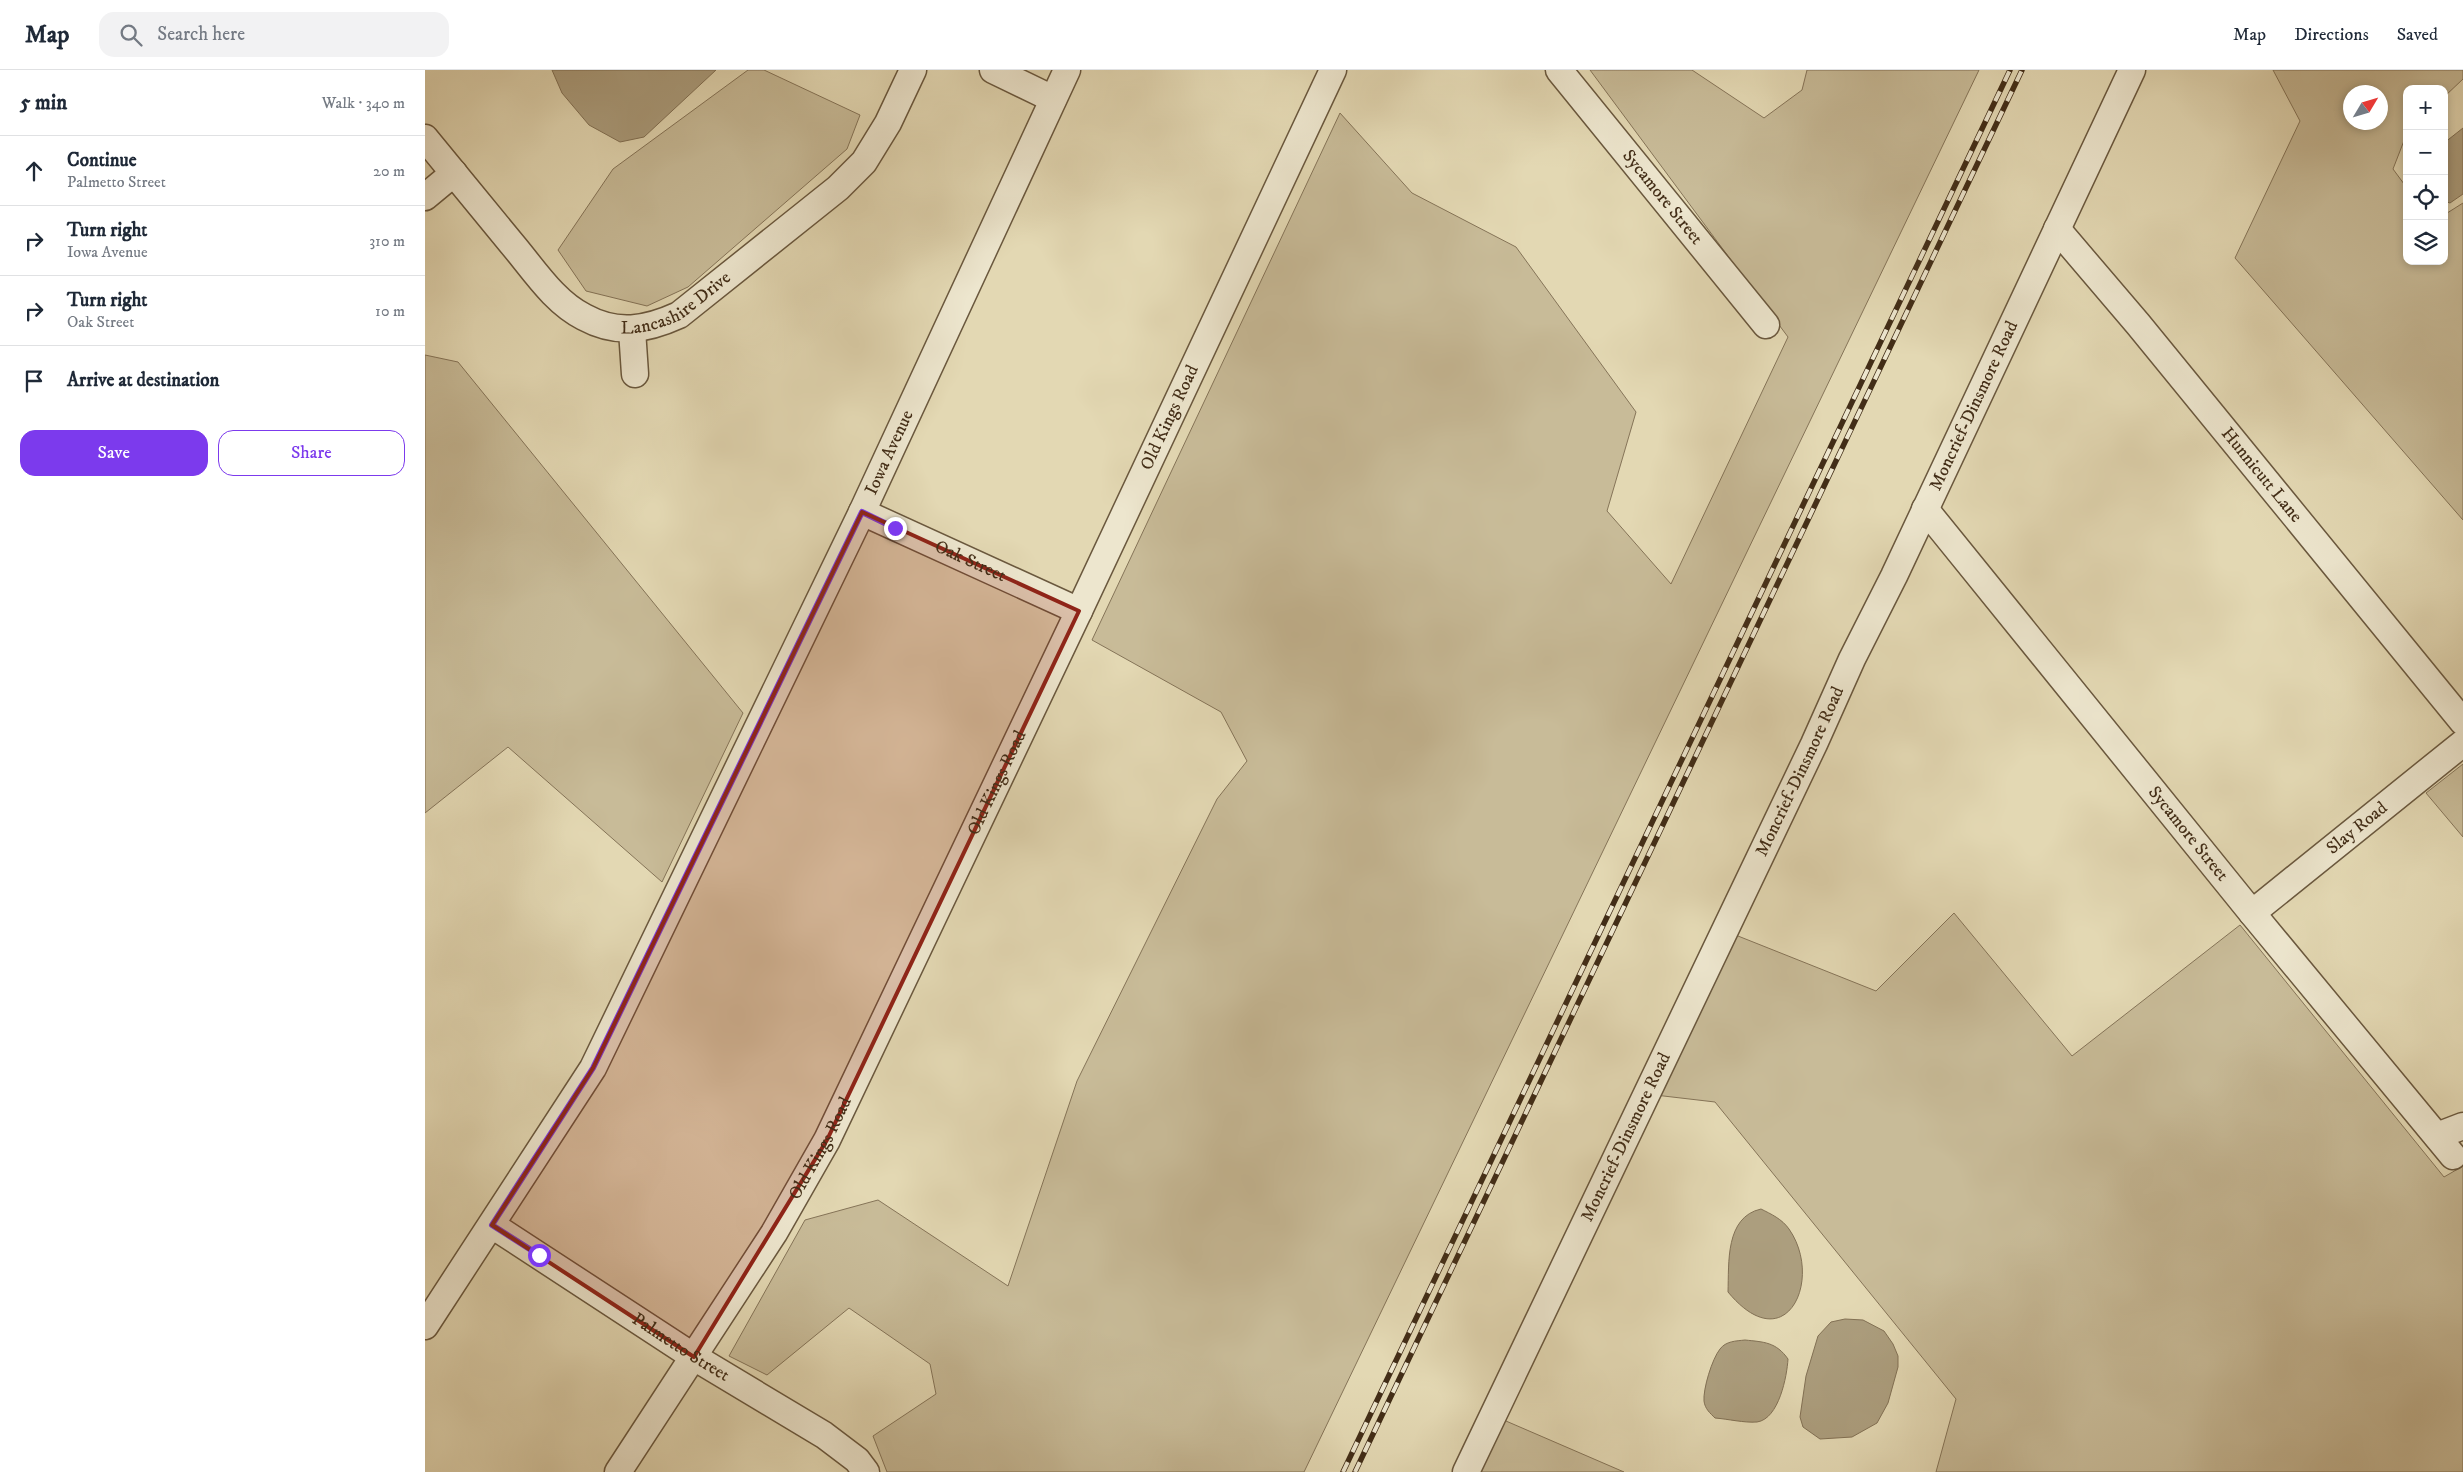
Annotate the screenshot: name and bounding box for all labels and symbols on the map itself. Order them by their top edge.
north arrow [2343,85,2388,130]
street label: Sycamore Street [1617,145,1708,249]
street label: Lancashire Drive [621,267,735,340]
street label: Moncrief-Dinsmore Road [1925,318,2023,494]
street label: Old Kings Road [1136,362,1204,474]
street label: Iowa Avenue [860,407,919,498]
street label: Hunnicutt Lane [2216,423,2307,527]
route end [884,517,907,540]
street label: Oak Street [931,536,1010,587]
street label: Moncrief-Dinsmore Road [1751,683,1849,860]
street label: Old Kings Road [963,727,1031,839]
street label: Sycamore Street [2143,782,2233,886]
street label: Slay Road [2322,797,2392,859]
street label: Moncrief-Dinsmore Road [1576,1049,1676,1225]
street label: Old Kings Road [784,1093,857,1204]
route start [528,1244,551,1267]
street label: Palmetto Street [628,1308,734,1387]

